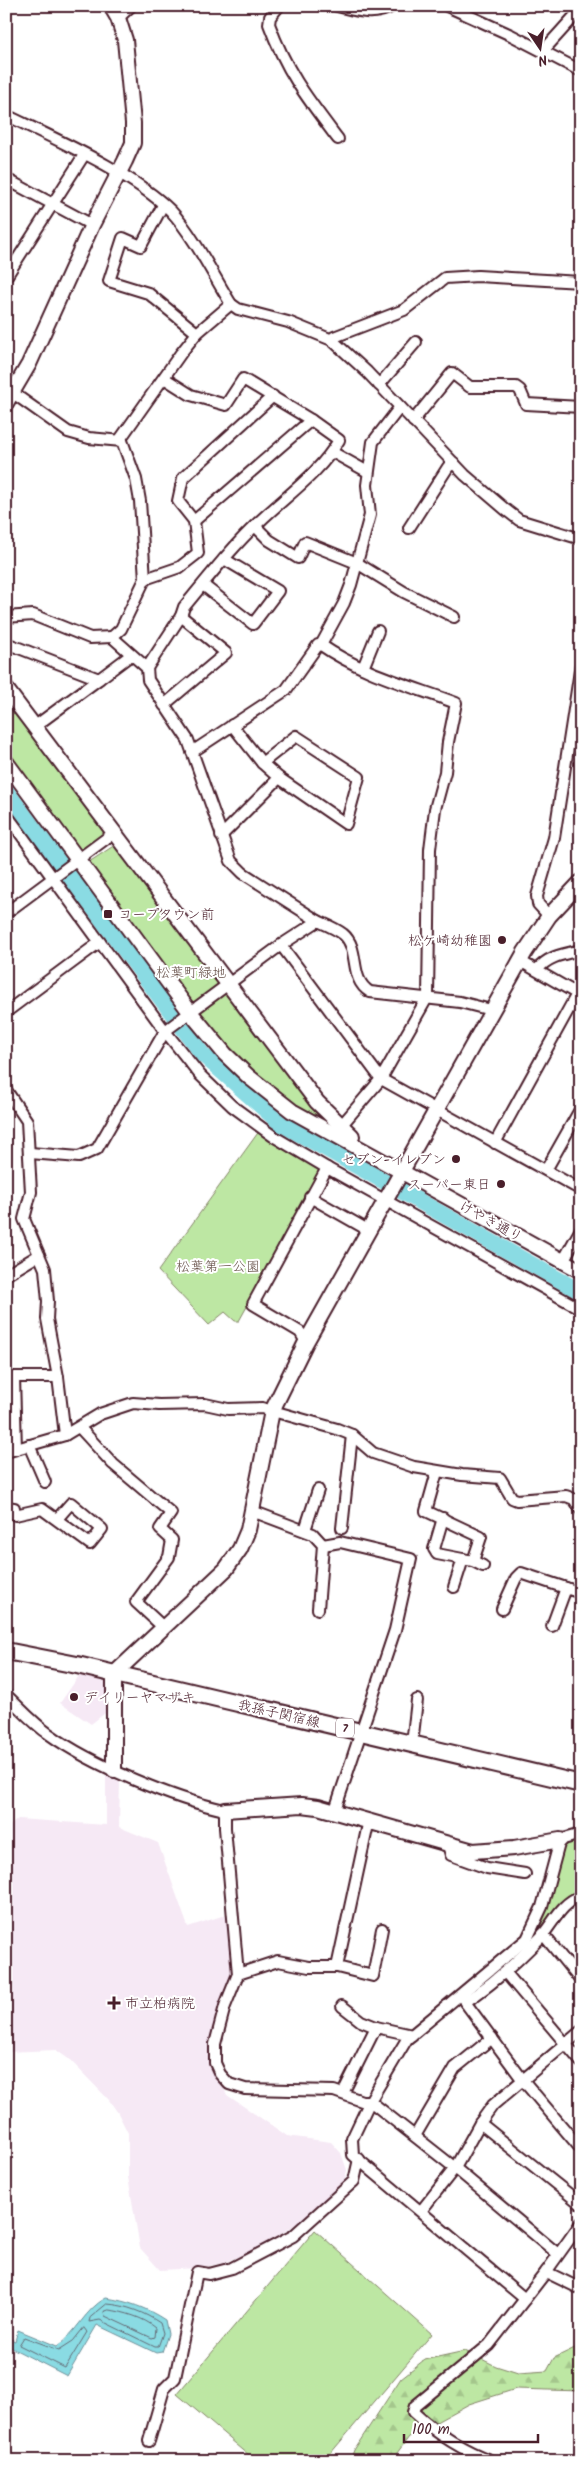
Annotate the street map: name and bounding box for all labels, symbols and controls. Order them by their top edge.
north arrow [514,22,564,72]
text: N [536,48,549,71]
place label: コープタウン前 [118,904,215,926]
marker: コープタウン前 [102,908,114,920]
place label: 松ケ崎幼稚園 [408,930,492,952]
marker: 松ケ崎幼稚園 [496,934,508,946]
park label: 松葉町緑地 [156,962,226,984]
place label: セブン-イレブン [342,1149,446,1171]
marker: セブン-イレブン [450,1153,462,1165]
place label: スーパー東日 [408,1174,491,1196]
marker: スーパー東日 [495,1178,507,1190]
street label: けやき通り [455,1195,526,1248]
park label: 松葉第一公園 [176,1256,260,1278]
place label: デイリーヤマザキ [84,1687,195,1709]
marker: デイリーヤマザキ [68,1691,80,1703]
street label: 我孫子関宿線 [235,1694,322,1734]
road number: 7 [336,1719,354,1738]
place label: 市立柏病院 [125,1993,195,2015]
marker: 市立柏病院 [107,1996,121,2010]
scale bar [404,2412,538,2444]
text: 100 m [412,2418,450,2442]

